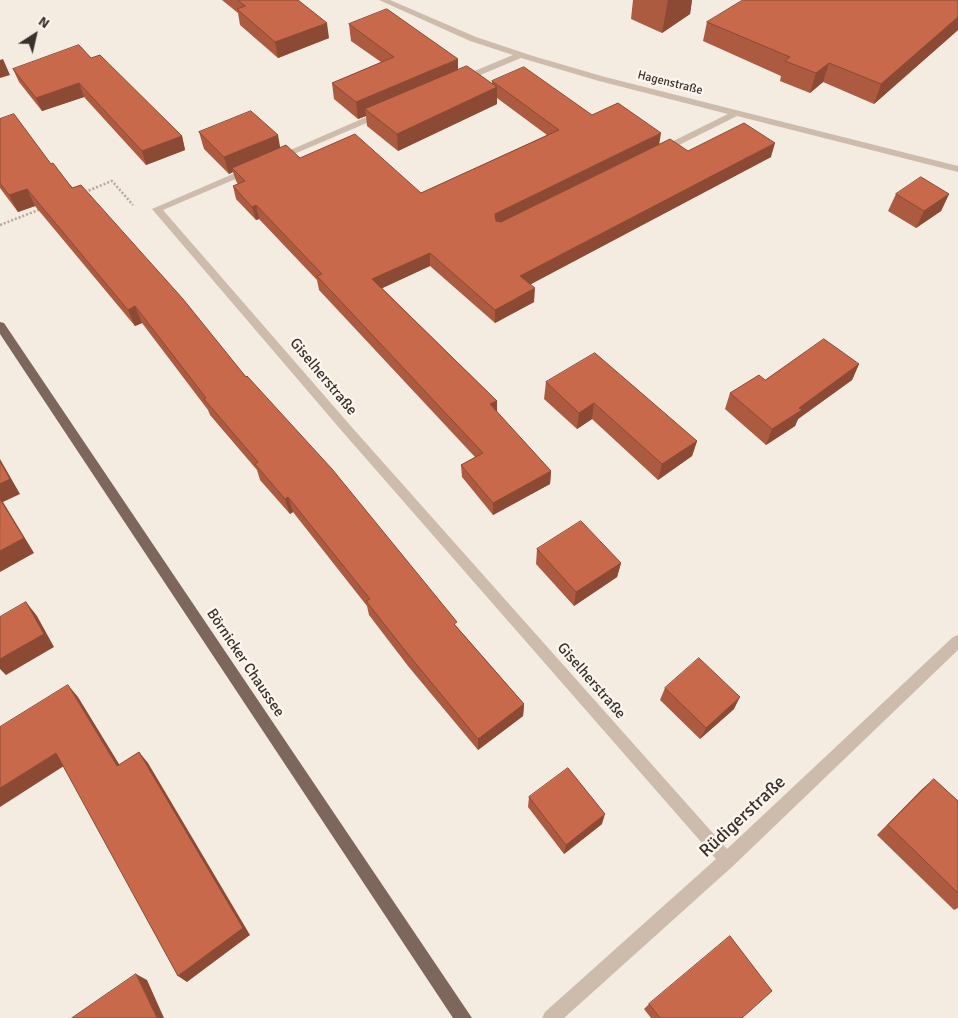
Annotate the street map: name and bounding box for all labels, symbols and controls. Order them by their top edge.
north arrow [10,10,60,60]
text: N [35,13,53,32]
street label: Hagenstraße [636,68,704,98]
street label: Giselherstraße [286,335,360,419]
street label: Börnicker Chaussee [202,606,288,720]
street label: Giselherstraße [553,639,629,723]
street label: Rüdigerstraße [695,772,791,862]

